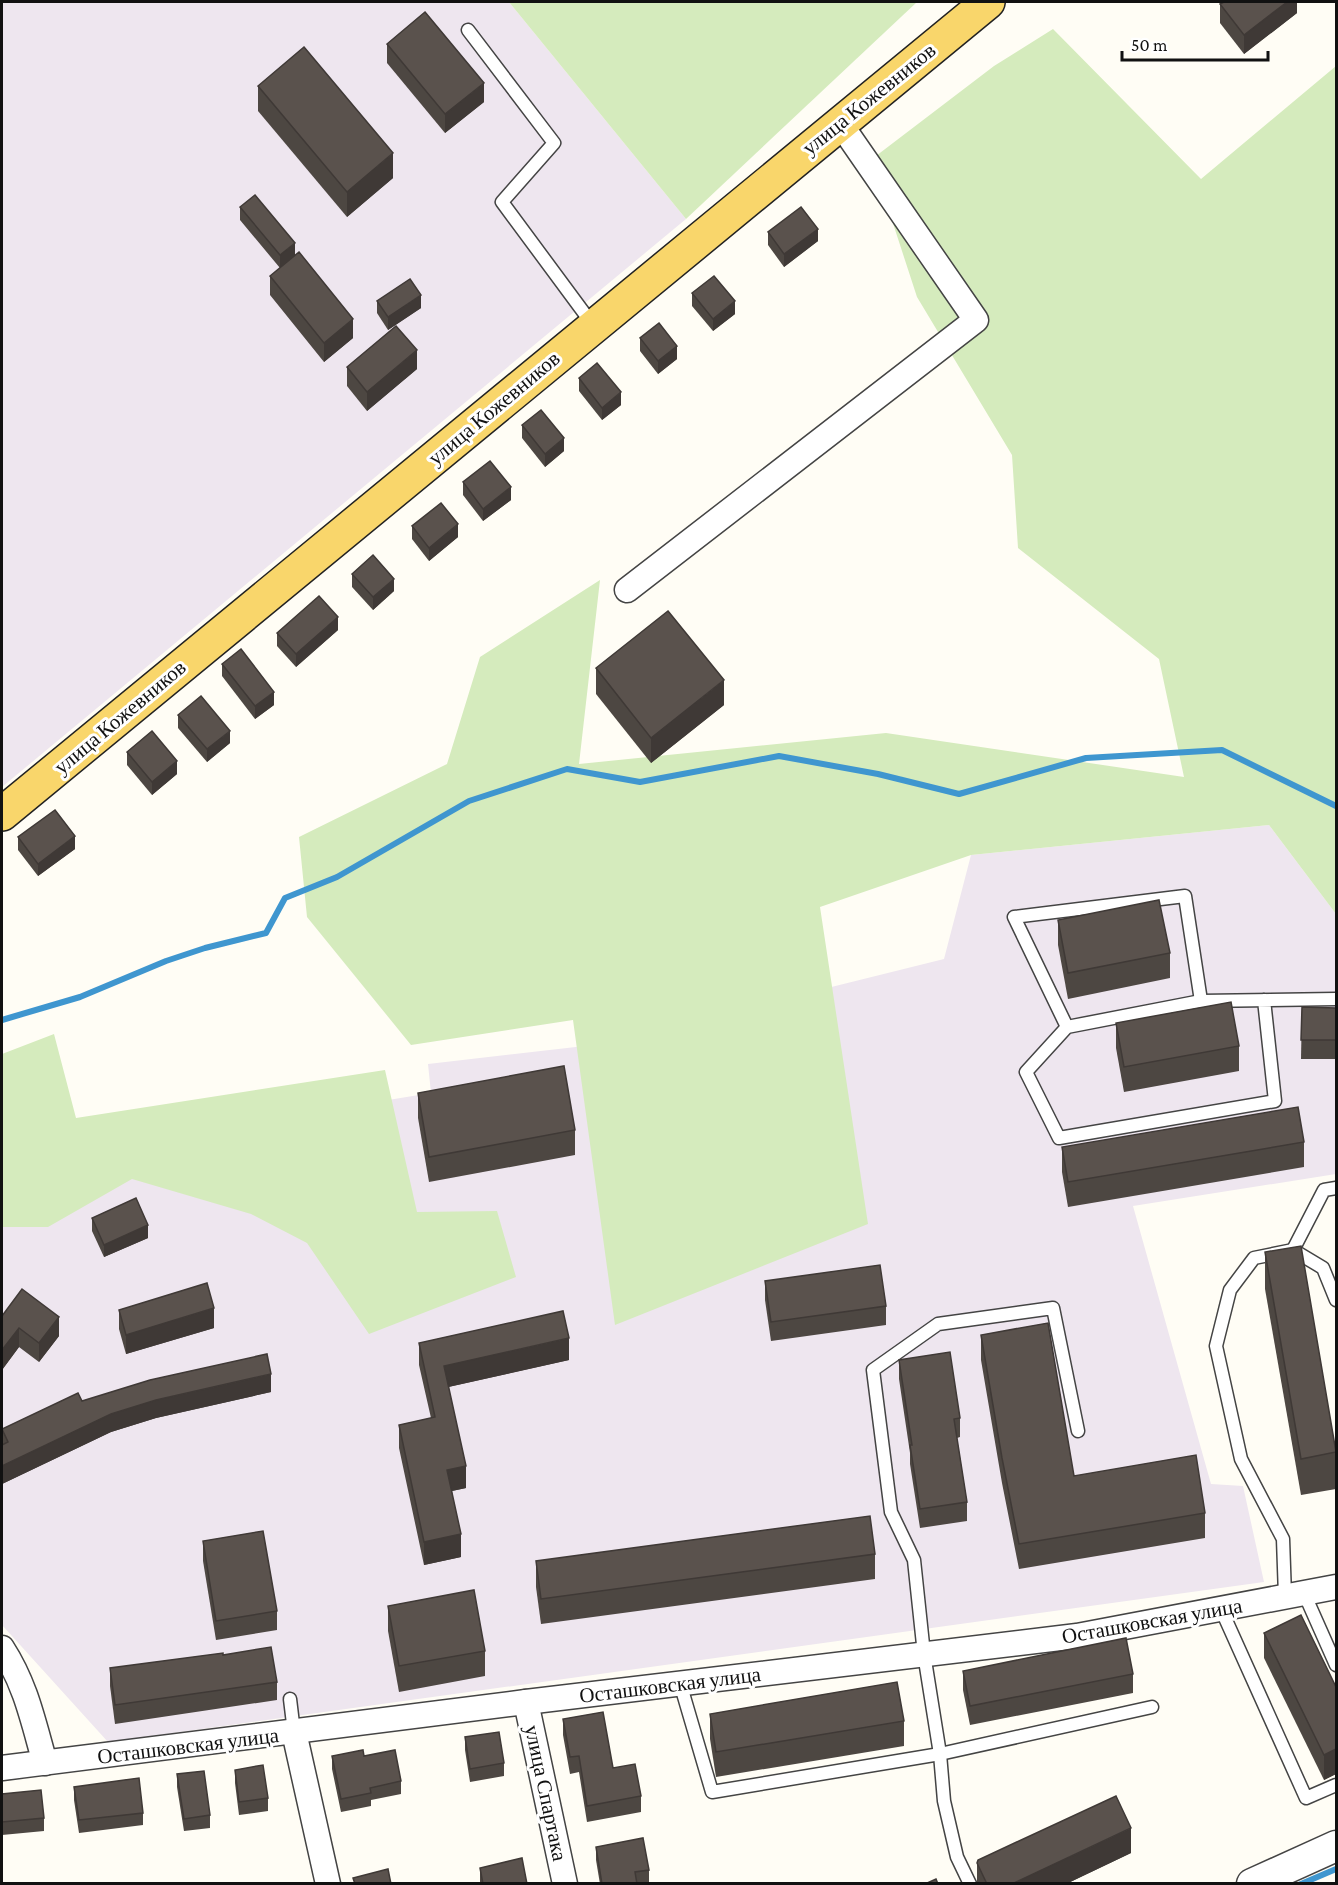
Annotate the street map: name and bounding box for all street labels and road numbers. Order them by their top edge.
street label: улица Кожевников [798,38,940,160]
street label: улица Кожевников [423,346,565,470]
street label: улица Кожевников [49,655,191,779]
street label: Осташковская улица [1060,1593,1245,1649]
street label: Осташковская улица [578,1662,763,1708]
street label: Осташковская улица [96,1723,281,1769]
street label: улица Спартака [520,1723,572,1864]

